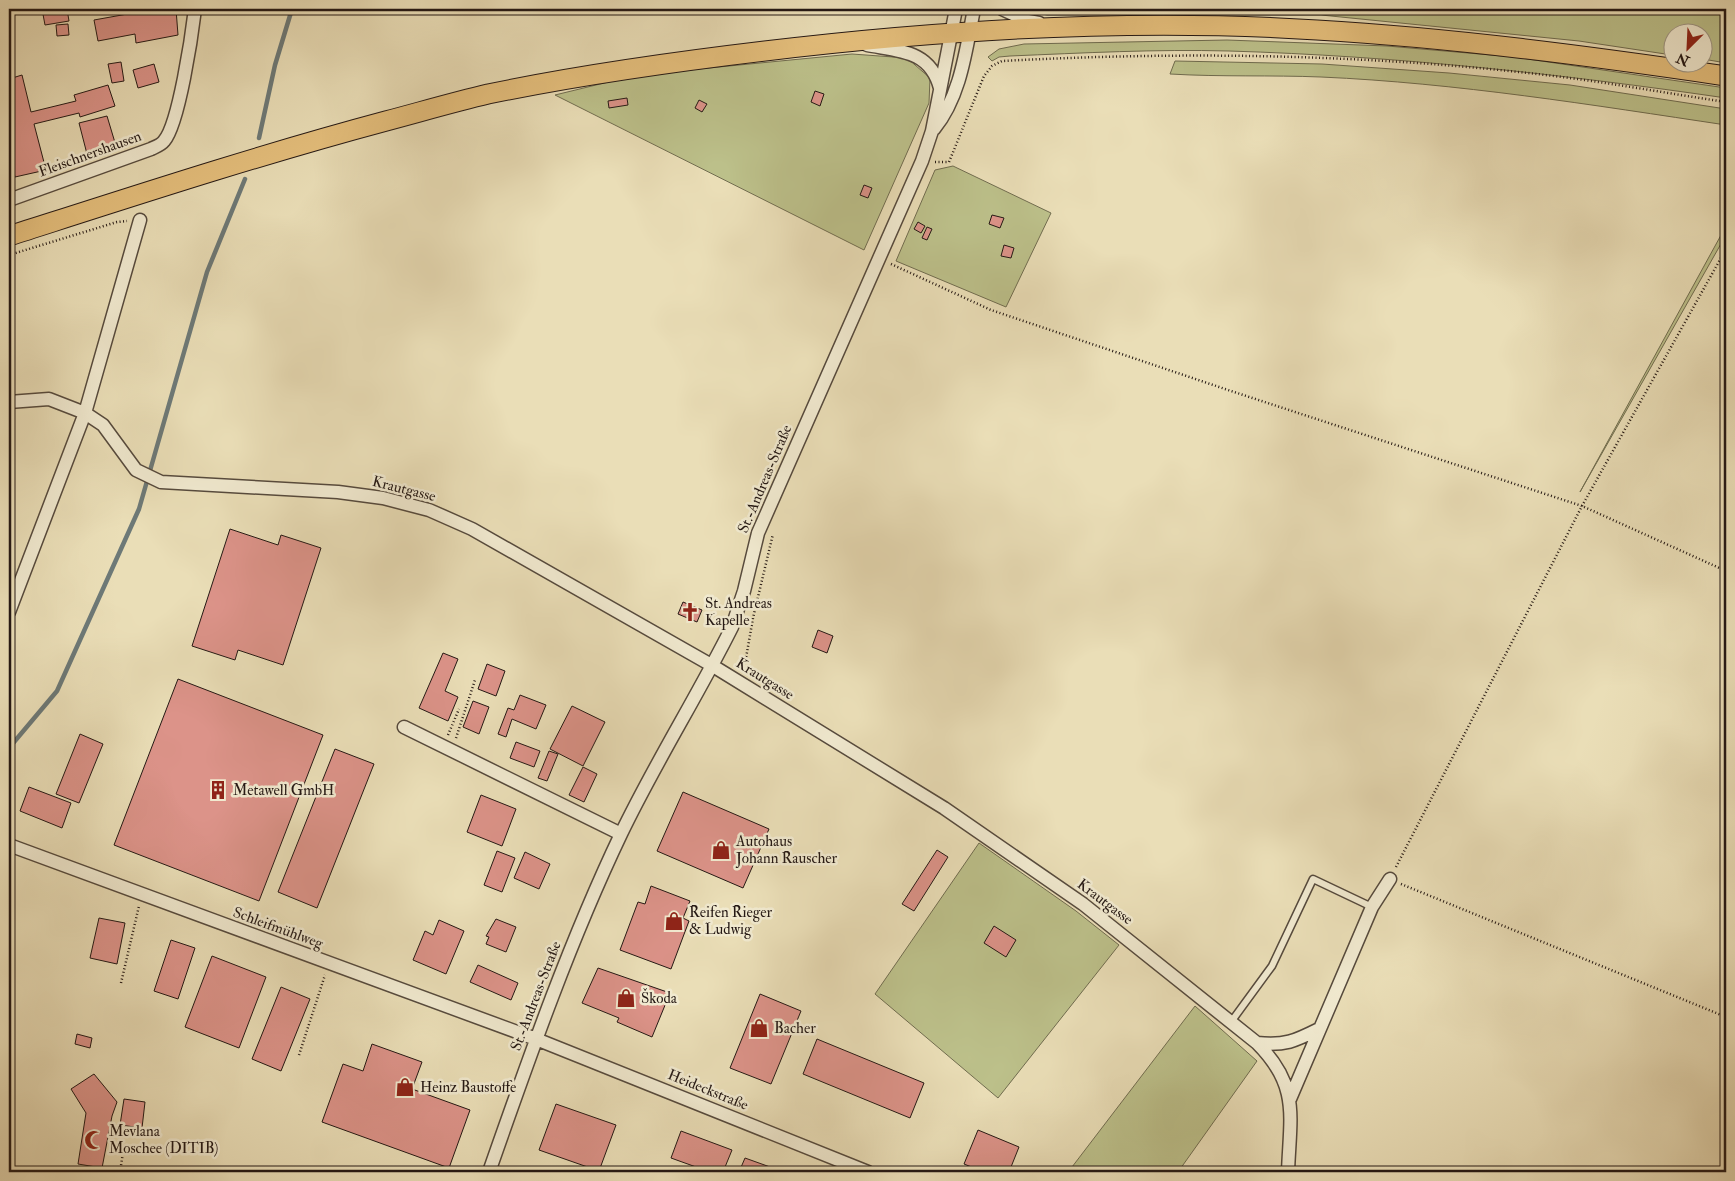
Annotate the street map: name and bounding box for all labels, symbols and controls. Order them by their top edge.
north arrow [1662,22,1712,72]
text: N [1673,49,1693,70]
street label: Fleischnershausen [36,126,144,181]
street label: St.-Andreas-Straße [734,422,796,536]
street label: Krautgasse [370,472,438,506]
place label: St. Andreas Kapelle [705,594,772,631]
church icon: St. Andreas Kapelle [679,601,701,623]
street label: Krautgasse [732,654,798,704]
building icon: Metawell GmbH [207,779,229,801]
place label: Metawell GmbH [233,781,334,800]
place label: Autohaus Johann Rauscher [735,832,838,869]
shop icon: Autohaus Johann Rauscher [710,839,732,861]
street label: Krautgasse [1073,875,1137,929]
street label: Schleifmühlweg [230,903,326,953]
place label: Reifen Rieger & Ludwig [689,903,772,939]
shop icon: Reifen Rieger & Ludwig [663,910,685,932]
street label: St.-Andreas-Straße [506,939,566,1053]
shop icon: Škoda [615,987,637,1009]
place label: Škoda [641,987,678,1008]
shop icon: Bacher [748,1017,770,1039]
place label: Bacher [774,1019,816,1038]
street label: Heideckstraße [665,1065,751,1115]
shop icon: Heinz Baustoffe [394,1076,416,1098]
place label: Heinz Baustoffe [420,1078,516,1097]
place label: Mevlana Moschee (DITIB) [109,1122,219,1158]
mosque icon: Mevlana Moschee (DITIB) [83,1129,105,1151]

